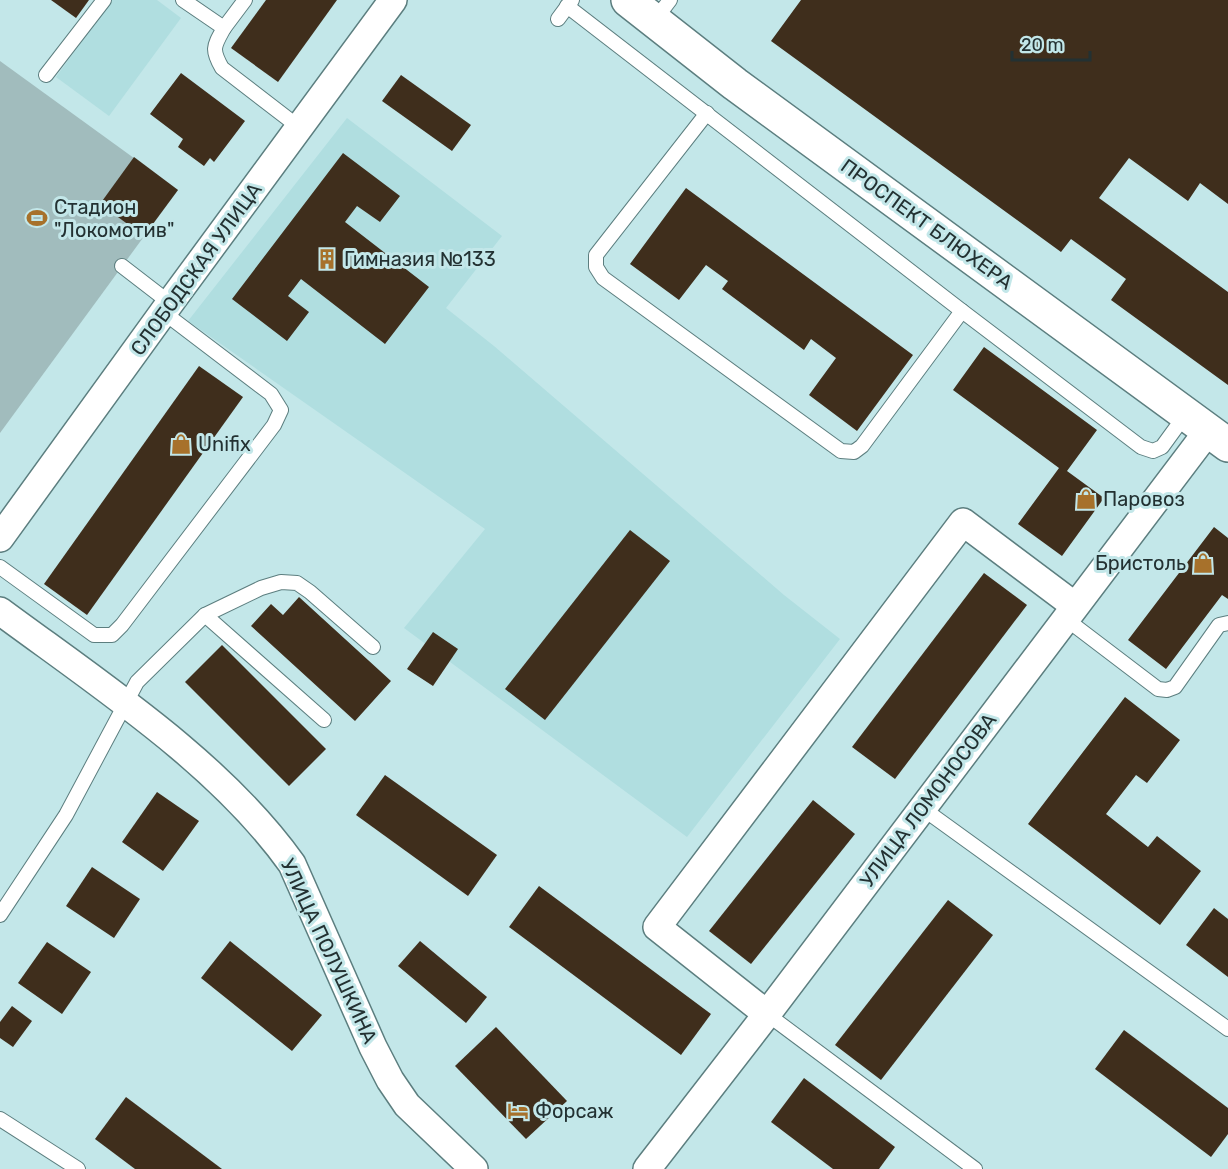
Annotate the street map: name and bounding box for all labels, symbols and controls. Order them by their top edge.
scale bar [1012,24,1090,62]
text: 20 m [1021,34,1063,56]
street label: ПРОСПЕКТ БЛЮХЕРА [836,154,1018,294]
street label: СЛОБОДСКАЯ УЛИЦА [125,178,267,360]
place label: Стадион "Локомотив" [54,195,174,242]
sports icon: Стадион "Локомотив" [25,206,49,230]
building icon: Гимназия №133 [315,247,339,271]
place label: Гимназия №133 [344,247,496,271]
shop icon: Unifix [169,432,193,456]
place label: Unifix [198,432,251,456]
shop icon: Паровоз [1074,487,1098,511]
place label: Паровоз [1103,487,1185,511]
place label: Бристоль [1095,551,1186,575]
shop icon: Бристоль [1191,551,1215,575]
street label: УЛИЦА ЛОМОНОСОВА [855,708,1001,892]
street label: УЛИЦА ПОЛУШКИНА [276,855,382,1047]
hotel icon: Форсаж [506,1099,530,1123]
place label: Форсаж [535,1099,614,1123]

